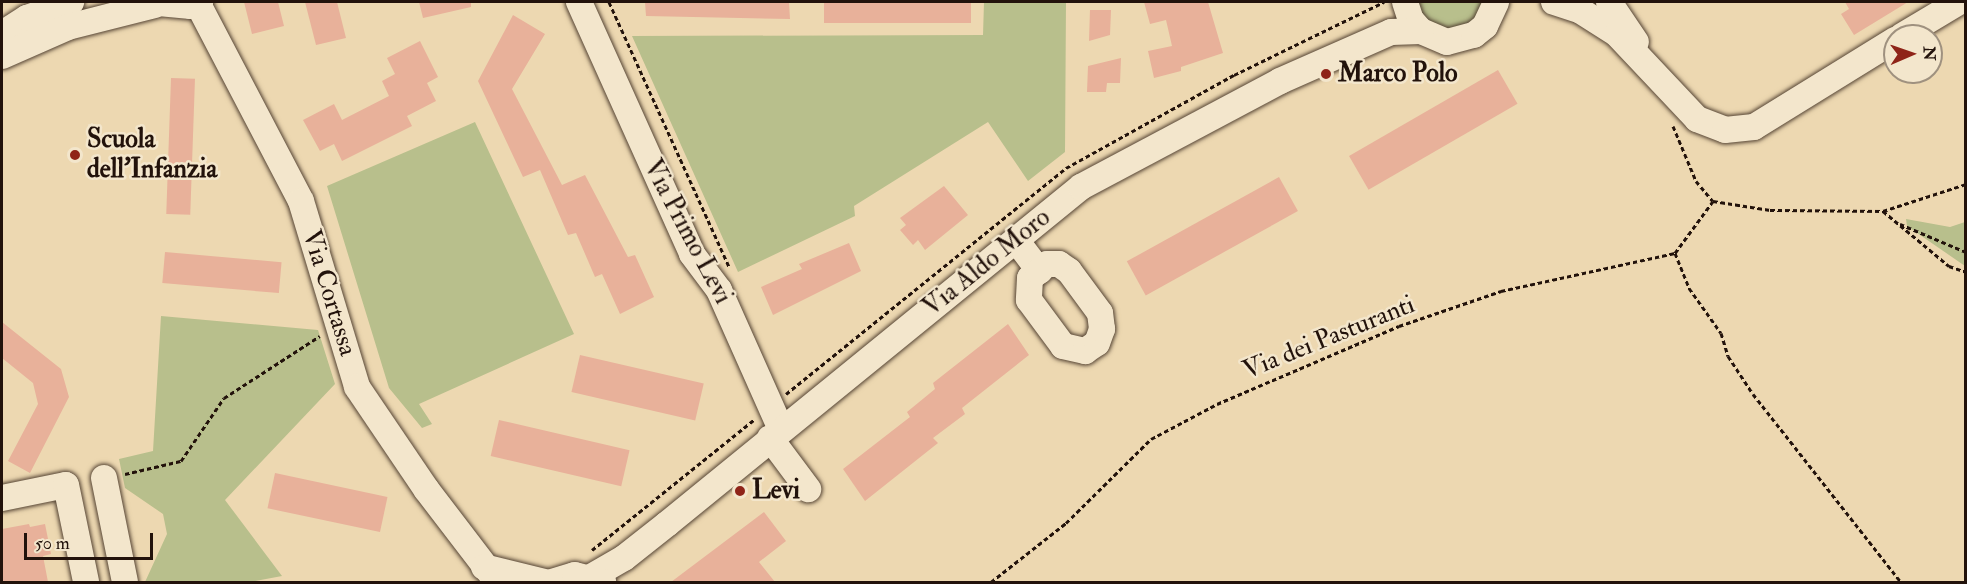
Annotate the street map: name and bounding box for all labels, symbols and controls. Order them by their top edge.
north arrow [1883,24,1943,84]
text: N [1919,46,1939,61]
place label: Marco Polo [1338,58,1458,90]
marker: Marco Polo [1319,67,1333,81]
place label: Scuola dell'Infanzia [87,124,217,186]
marker: Scuola dell'Infanzia [68,148,82,162]
street label: Via Primo Levi [636,155,738,309]
street label: Via Aldo Moro [917,202,1057,324]
street label: Via Cortassa [295,226,363,360]
street label: Via dei Pasturanti [1239,289,1419,387]
place label: Levi [752,475,800,507]
marker: Levi [733,484,747,498]
scale bar [27,521,156,559]
text: 50 m [35,532,70,555]

